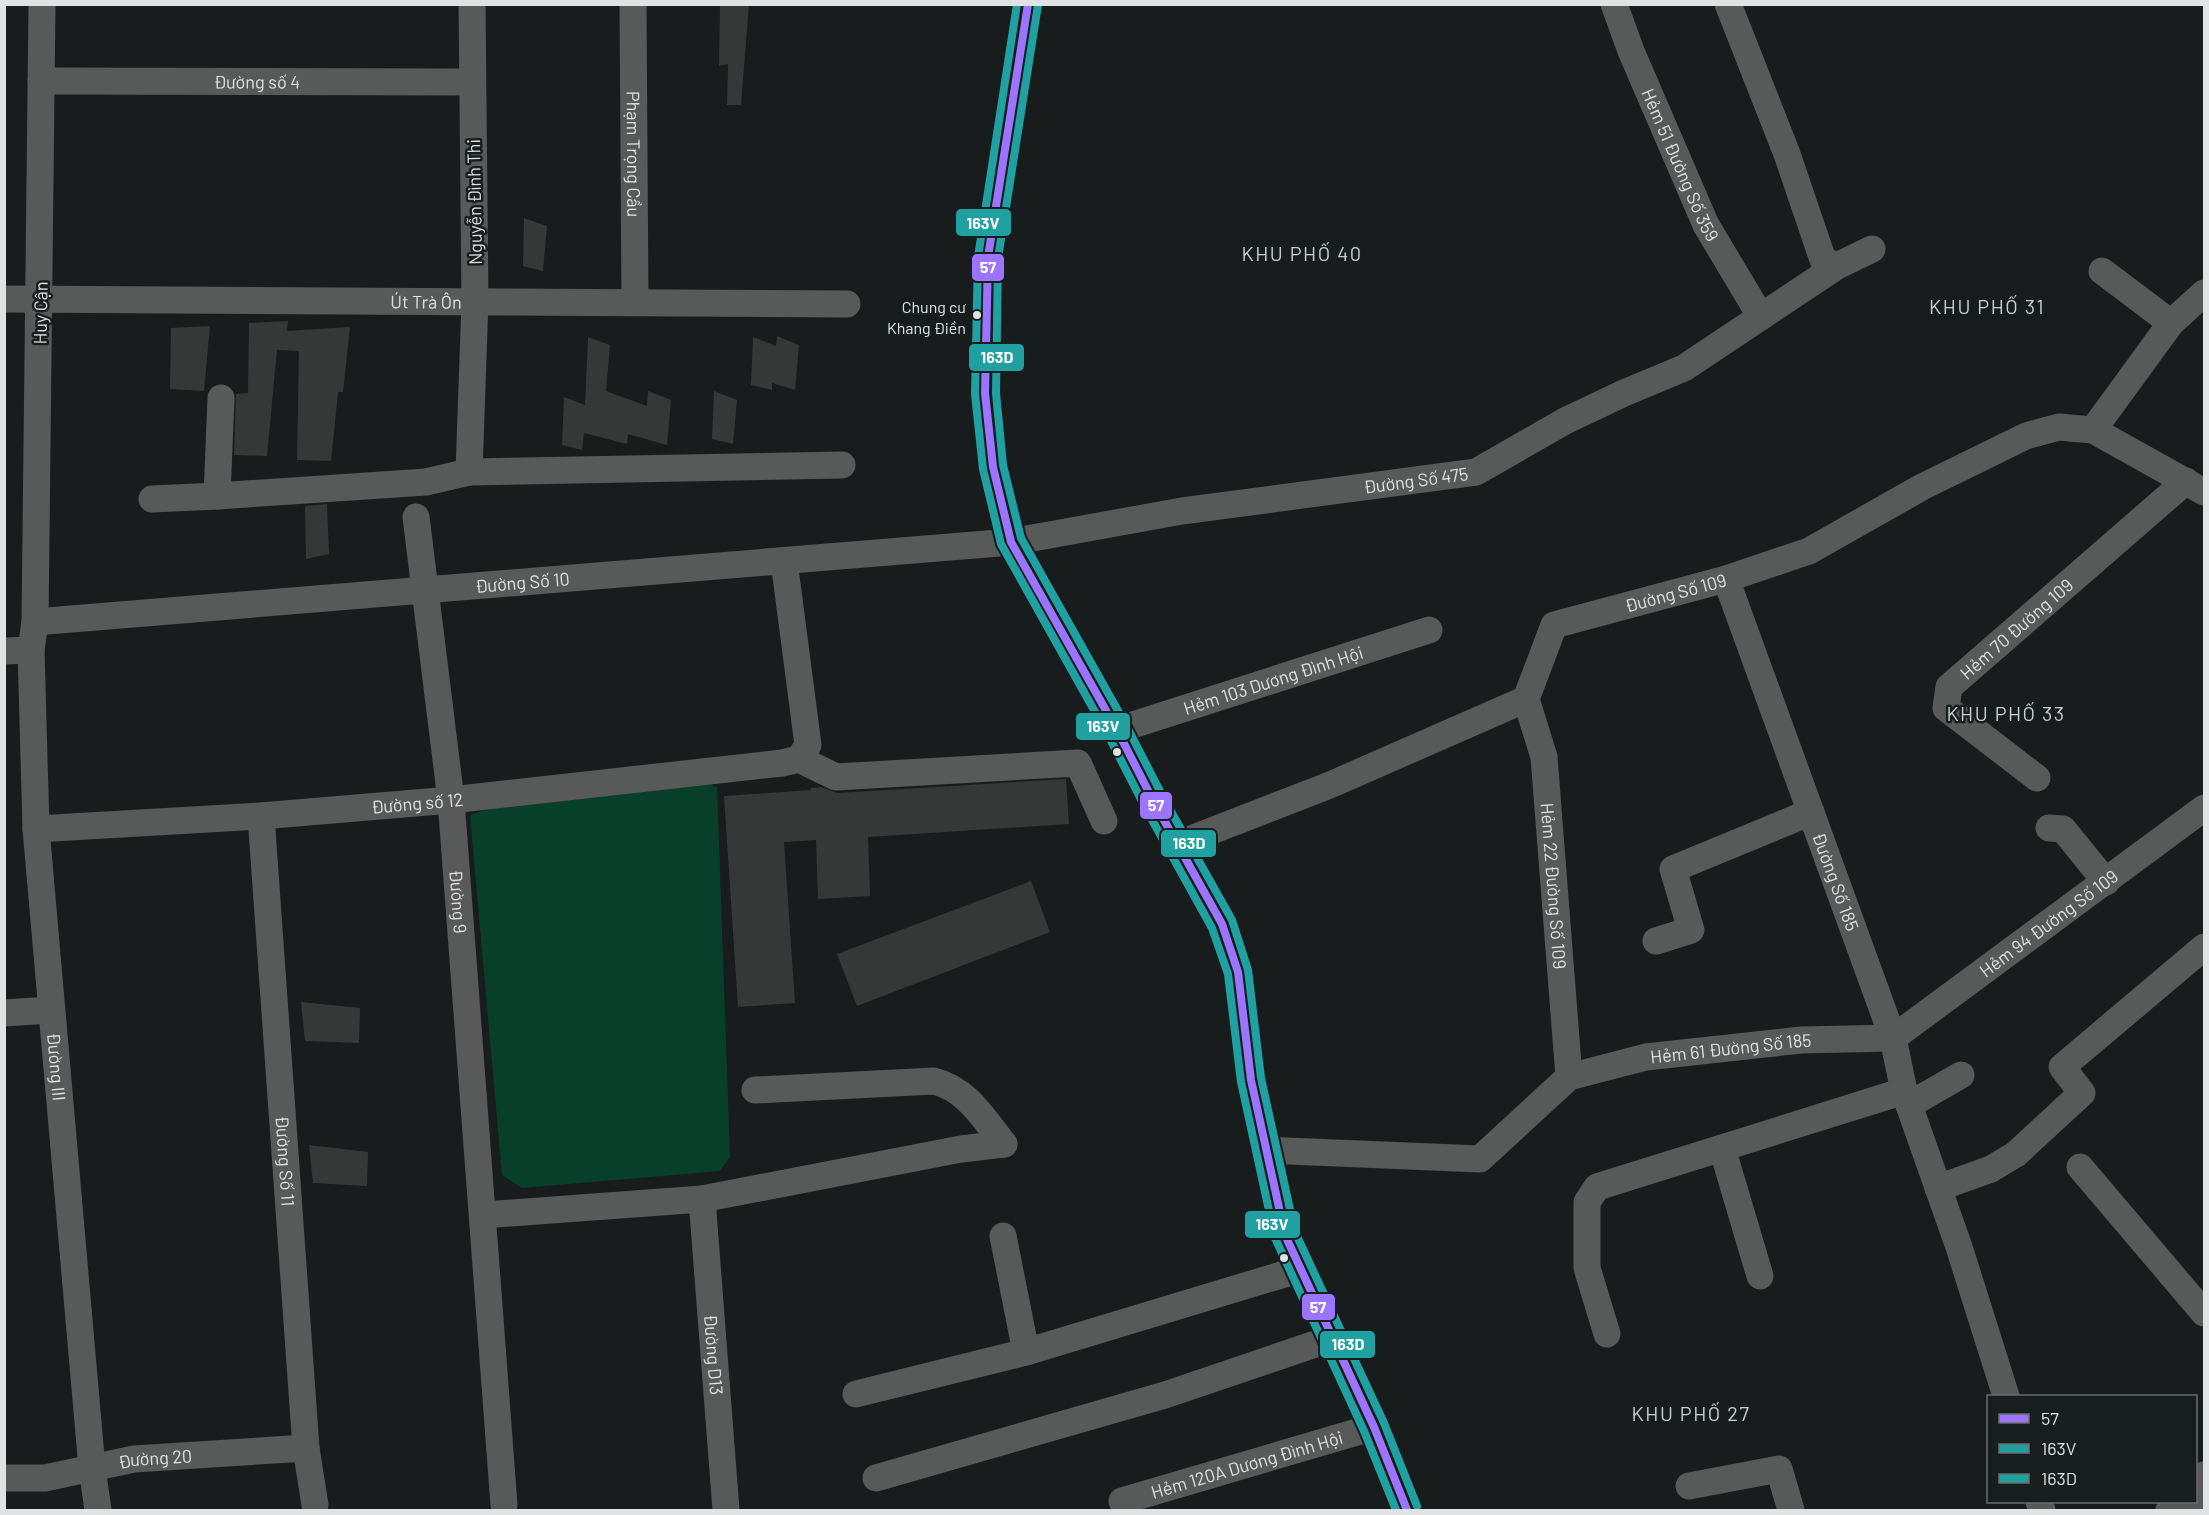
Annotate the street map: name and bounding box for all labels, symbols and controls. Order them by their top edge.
street label: Đường số 4 [214,70,300,93]
street label: Hẻm 51 Đường Số 359 [1637,85,1724,245]
street label: Phạm Trọng Cầu [623,91,645,217]
street label: Nguyễn Đình Thi [462,139,486,265]
line badge: 163V [955,208,1012,237]
text: 163V [967,213,999,232]
district label: KHU PHỐ 40 [1242,241,1362,265]
line badge: 57 [971,253,1005,282]
text: 57 [980,257,996,276]
street label: Huy Cận [28,281,52,345]
street label: Út Trà Ôn [390,290,462,313]
district label: KHU PHỐ 31 [1929,294,2045,318]
place label: Chung cư Khang Điền [887,297,966,337]
marker: Chung cư Khang Điền [971,309,983,321]
line badge: 163D [968,343,1025,372]
text: 163D [981,347,1013,366]
street label: Đường Số 475 [1362,462,1470,498]
street label: Đường Số 10 [474,567,570,597]
street label: Đường Số 109 [1622,568,1729,617]
street label: Hẻm 70 Đường 109 [1955,574,2077,684]
street label: Hẻm 103 Dương Đình Hội [1180,641,1366,719]
district label: KHU PHỐ 33 [1946,701,2066,725]
line badge: 163V [1075,712,1131,741]
text: 163V [1087,716,1119,735]
unlabelled marker [1111,746,1123,758]
street label: Đường số 12 [370,788,464,818]
line badge: 57 [1139,791,1173,820]
text: 57 [1148,795,1164,814]
street label: Hẻm 22 Đường Số 109 [1537,802,1572,970]
line badge: 163D [1160,829,1217,858]
street label: Đường Số 185 [1808,829,1864,934]
text: 163D [1173,833,1205,852]
street label: Hẻm 94 Đường Số 109 [1975,865,2122,982]
street label: Đường 9 [445,869,472,934]
street label: Hẻm 61 Đường Số 185 [1649,1029,1811,1067]
street label: Đường III [43,1032,71,1102]
street label: Đường Số 11 [271,1115,300,1207]
line badge: 163V [1244,1210,1301,1239]
text: 163V [1256,1214,1288,1233]
unlabelled marker [1278,1252,1290,1264]
line badge: 57 [1301,1293,1336,1321]
text: 57 [1310,1297,1326,1316]
street label: Đường D13 [700,1313,728,1396]
line badge: 163D [1319,1330,1376,1359]
text: 163D [1332,1334,1364,1353]
legend [1987,1395,2197,1503]
district label: KHU PHỐ 27 [1632,1401,1750,1425]
text: 57 [2041,1407,2059,1429]
street label: Hẻm 120A Dương Đình Hội [1148,1426,1345,1503]
text: 163V [2041,1437,2077,1459]
street label: Đường 20 [116,1444,193,1473]
text: 163D [2041,1467,2077,1489]

